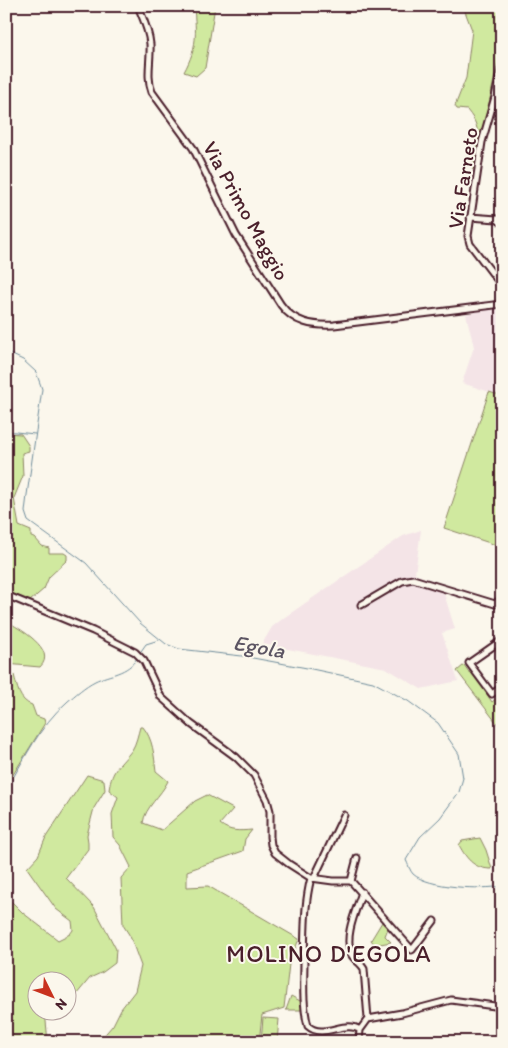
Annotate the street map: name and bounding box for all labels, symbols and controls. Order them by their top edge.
street label: Via Farneto [442,125,483,231]
street label: Via Primo Maggio [198,137,295,285]
water label: Egola [231,629,288,664]
district label: MOLINO D'EGOLA [226,939,432,968]
north arrow [28,970,78,1020]
text: N [52,995,71,1014]

